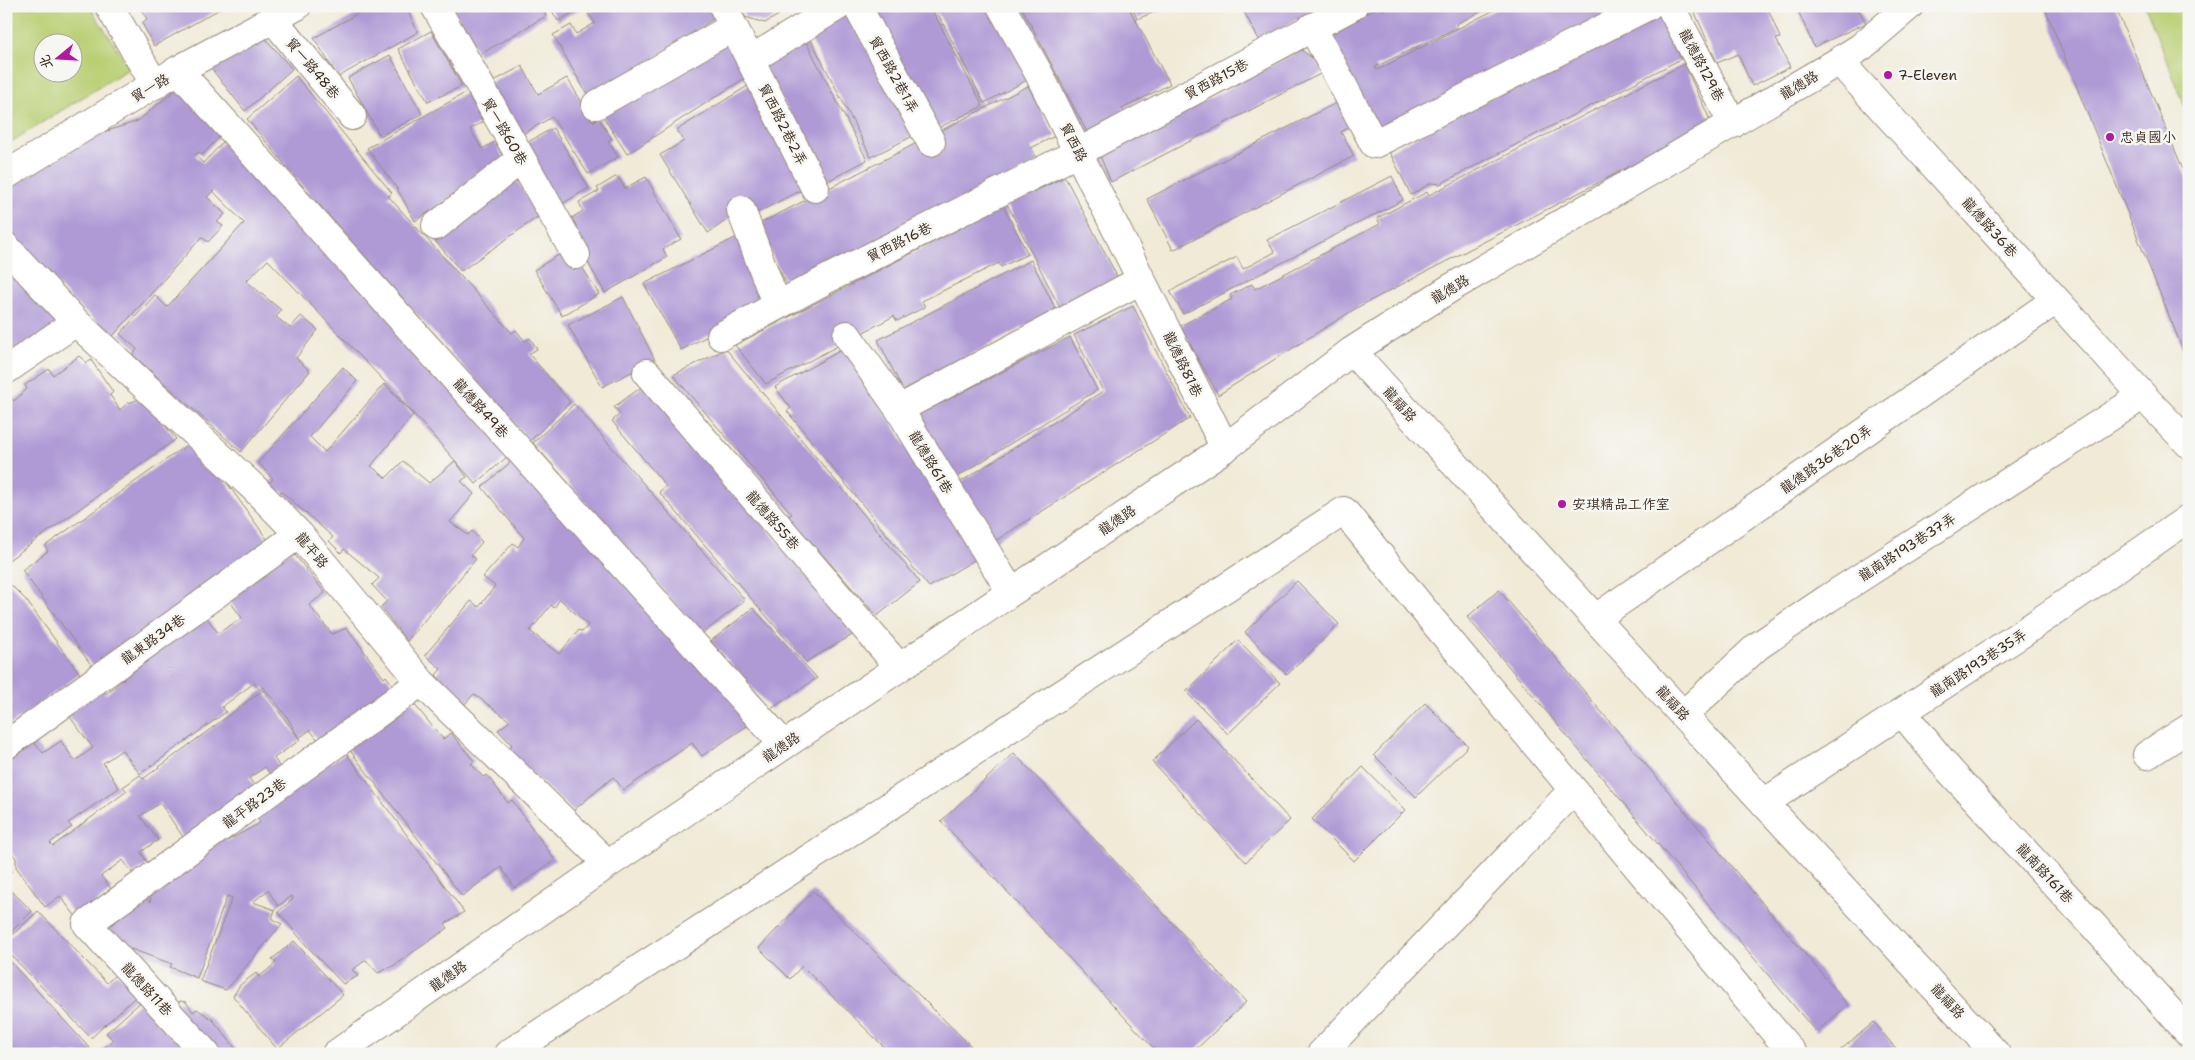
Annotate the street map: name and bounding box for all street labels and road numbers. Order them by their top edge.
street label: 龍德路129巷 [1675,25,1729,105]
street label: 貿西路2巷1弄 [865,32,923,116]
street label: 貿一路48巷 [282,33,345,103]
street label: 貿西路15巷 [1181,54,1252,103]
street label: 龍德路 [1776,66,1822,104]
street label: 貿一路 [127,69,173,107]
street label: 貿西路2巷2弄 [755,80,811,168]
street label: 貿一路60巷 [478,94,532,169]
street label: 貿西路 [1056,119,1092,165]
street label: 龍德路36巷 [1958,193,2023,262]
street label: 貿西路16巷 [863,217,936,266]
street label: 龍德路 [1427,270,1473,308]
street label: 龍德路81巷 [1159,328,1207,401]
street label: 龍德路49巷 [449,374,513,443]
street label: 龍福路 [1379,382,1421,426]
street label: 龍德路36巷20弄 [1776,421,1876,497]
street label: 龍德路61巷 [905,427,957,498]
street label: 龍德路55巷 [742,487,804,554]
street label: 龍德路 [1095,501,1139,539]
street label: 龍南路193巷37弄 [1855,509,1959,585]
street label: 龍平路 [292,528,332,572]
street label: 龍東路34巷 [117,609,189,668]
street label: 龍南路193巷35弄 [1926,625,2030,701]
street label: 龍福路 [1652,681,1694,725]
street label: 龍德路 [759,728,803,766]
street label: 龍平路23巷 [218,773,290,832]
street label: 龍南路161巷 [2013,839,2078,908]
street label: 龍德路 [426,957,470,995]
street label: 龍德路11巷 [117,958,177,1020]
street label: 龍福路 [1927,980,1969,1022]

